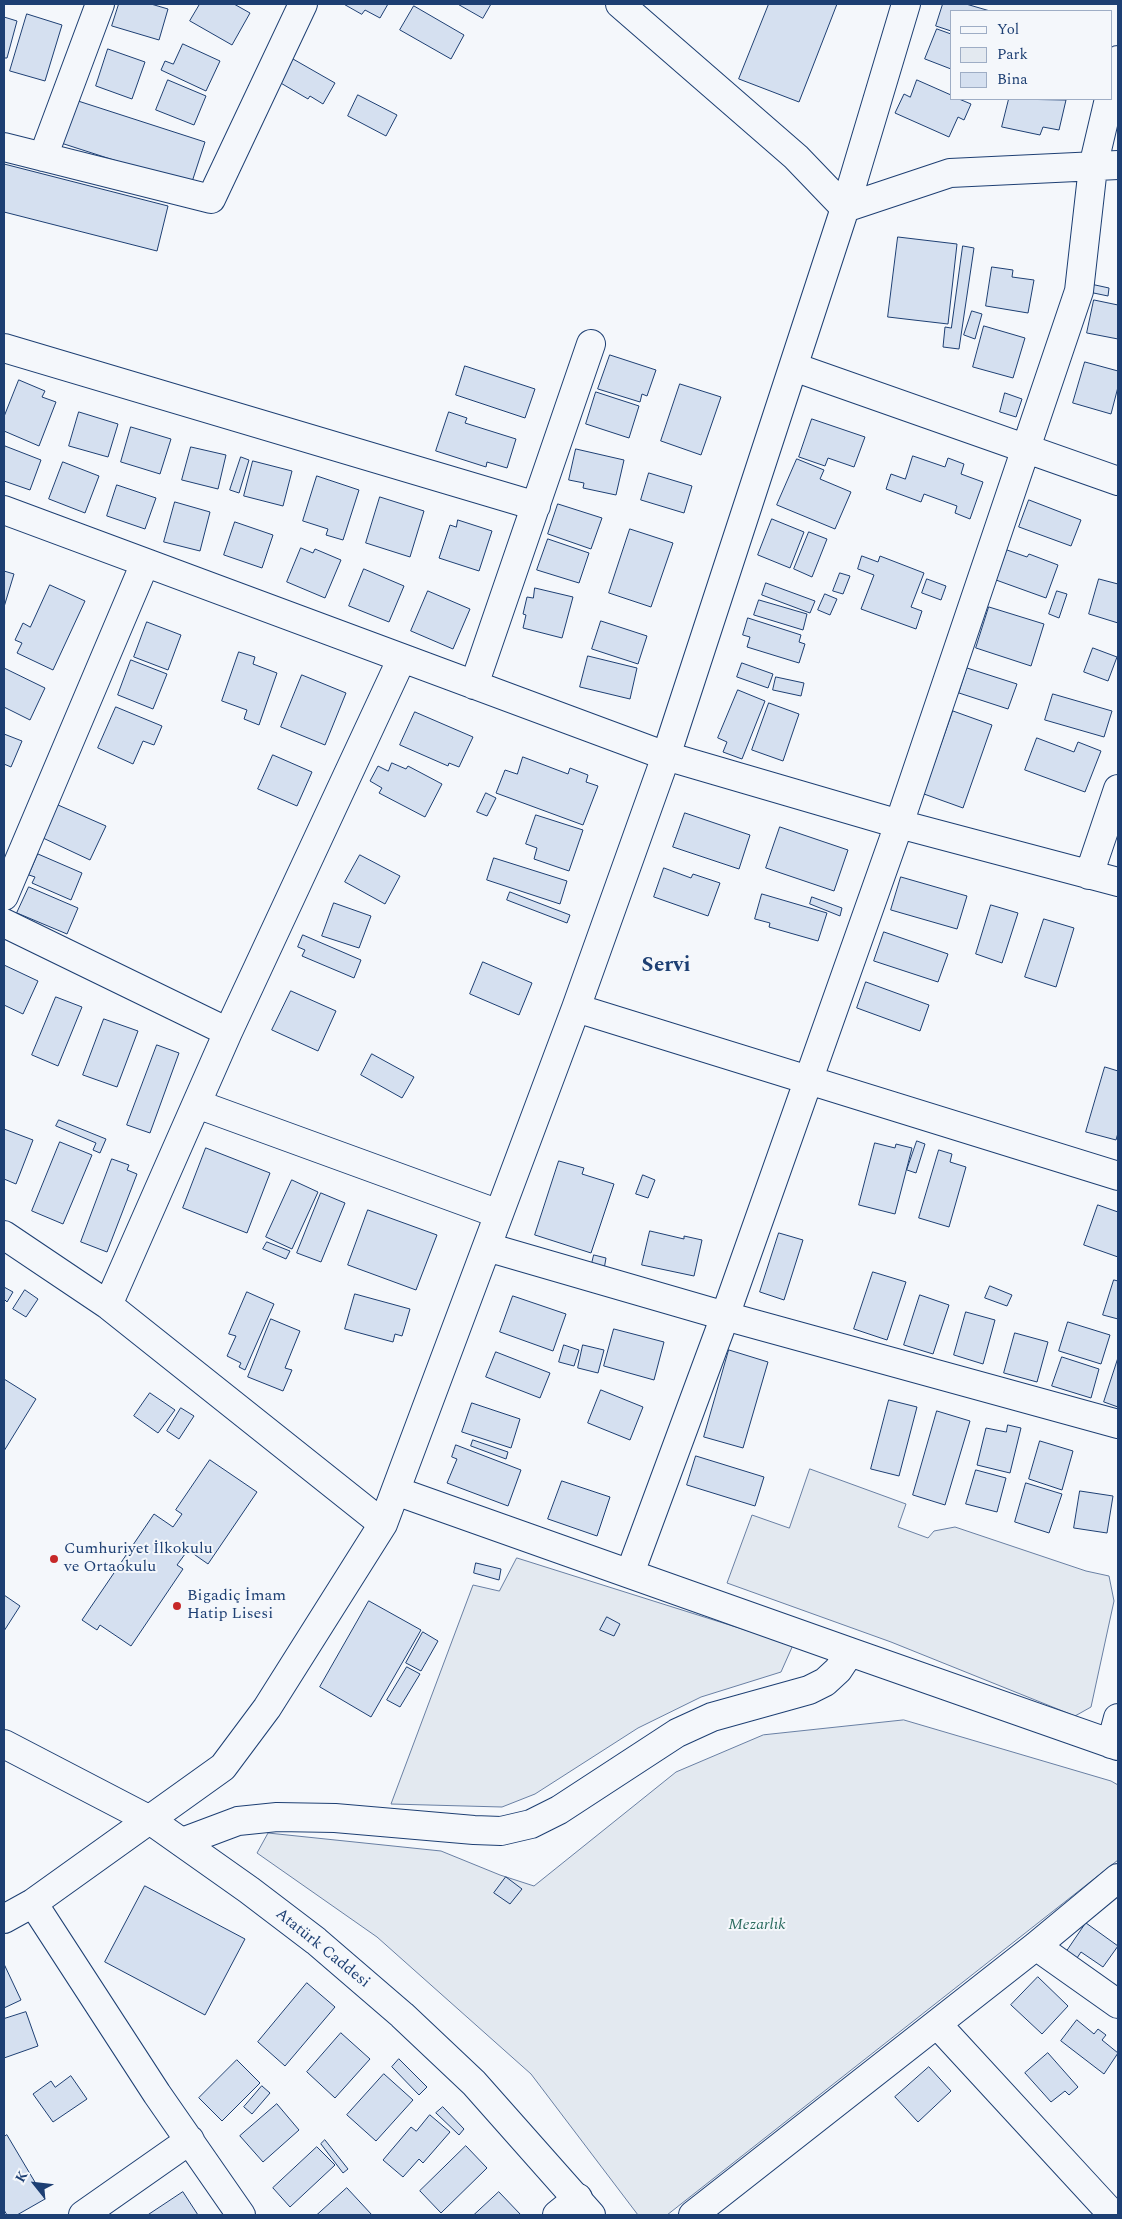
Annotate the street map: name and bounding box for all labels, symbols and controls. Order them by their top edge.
legend [950,10,1112,100]
text: Yol [997,18,1019,41]
text: Park [997,43,1028,66]
text: Bina [997,68,1028,91]
district label: Servi [642,954,690,980]
place label: Cumhuriyet İlkokulu ve Ortaokulu [64,1540,213,1578]
marker: Cumhuriyet İlkokulu ve Ortaokulu [48,1553,60,1565]
place label: Bigadiç İmam Hatip Lisesi [187,1587,286,1625]
marker: Bigadiç İmam Hatip Lisesi [171,1600,183,1612]
street label: Atatürk Caddesi [271,1905,373,1993]
park label: Mezarlık [728,1916,786,1936]
north arrow [10,2159,60,2209]
text: K [10,2167,33,2186]

